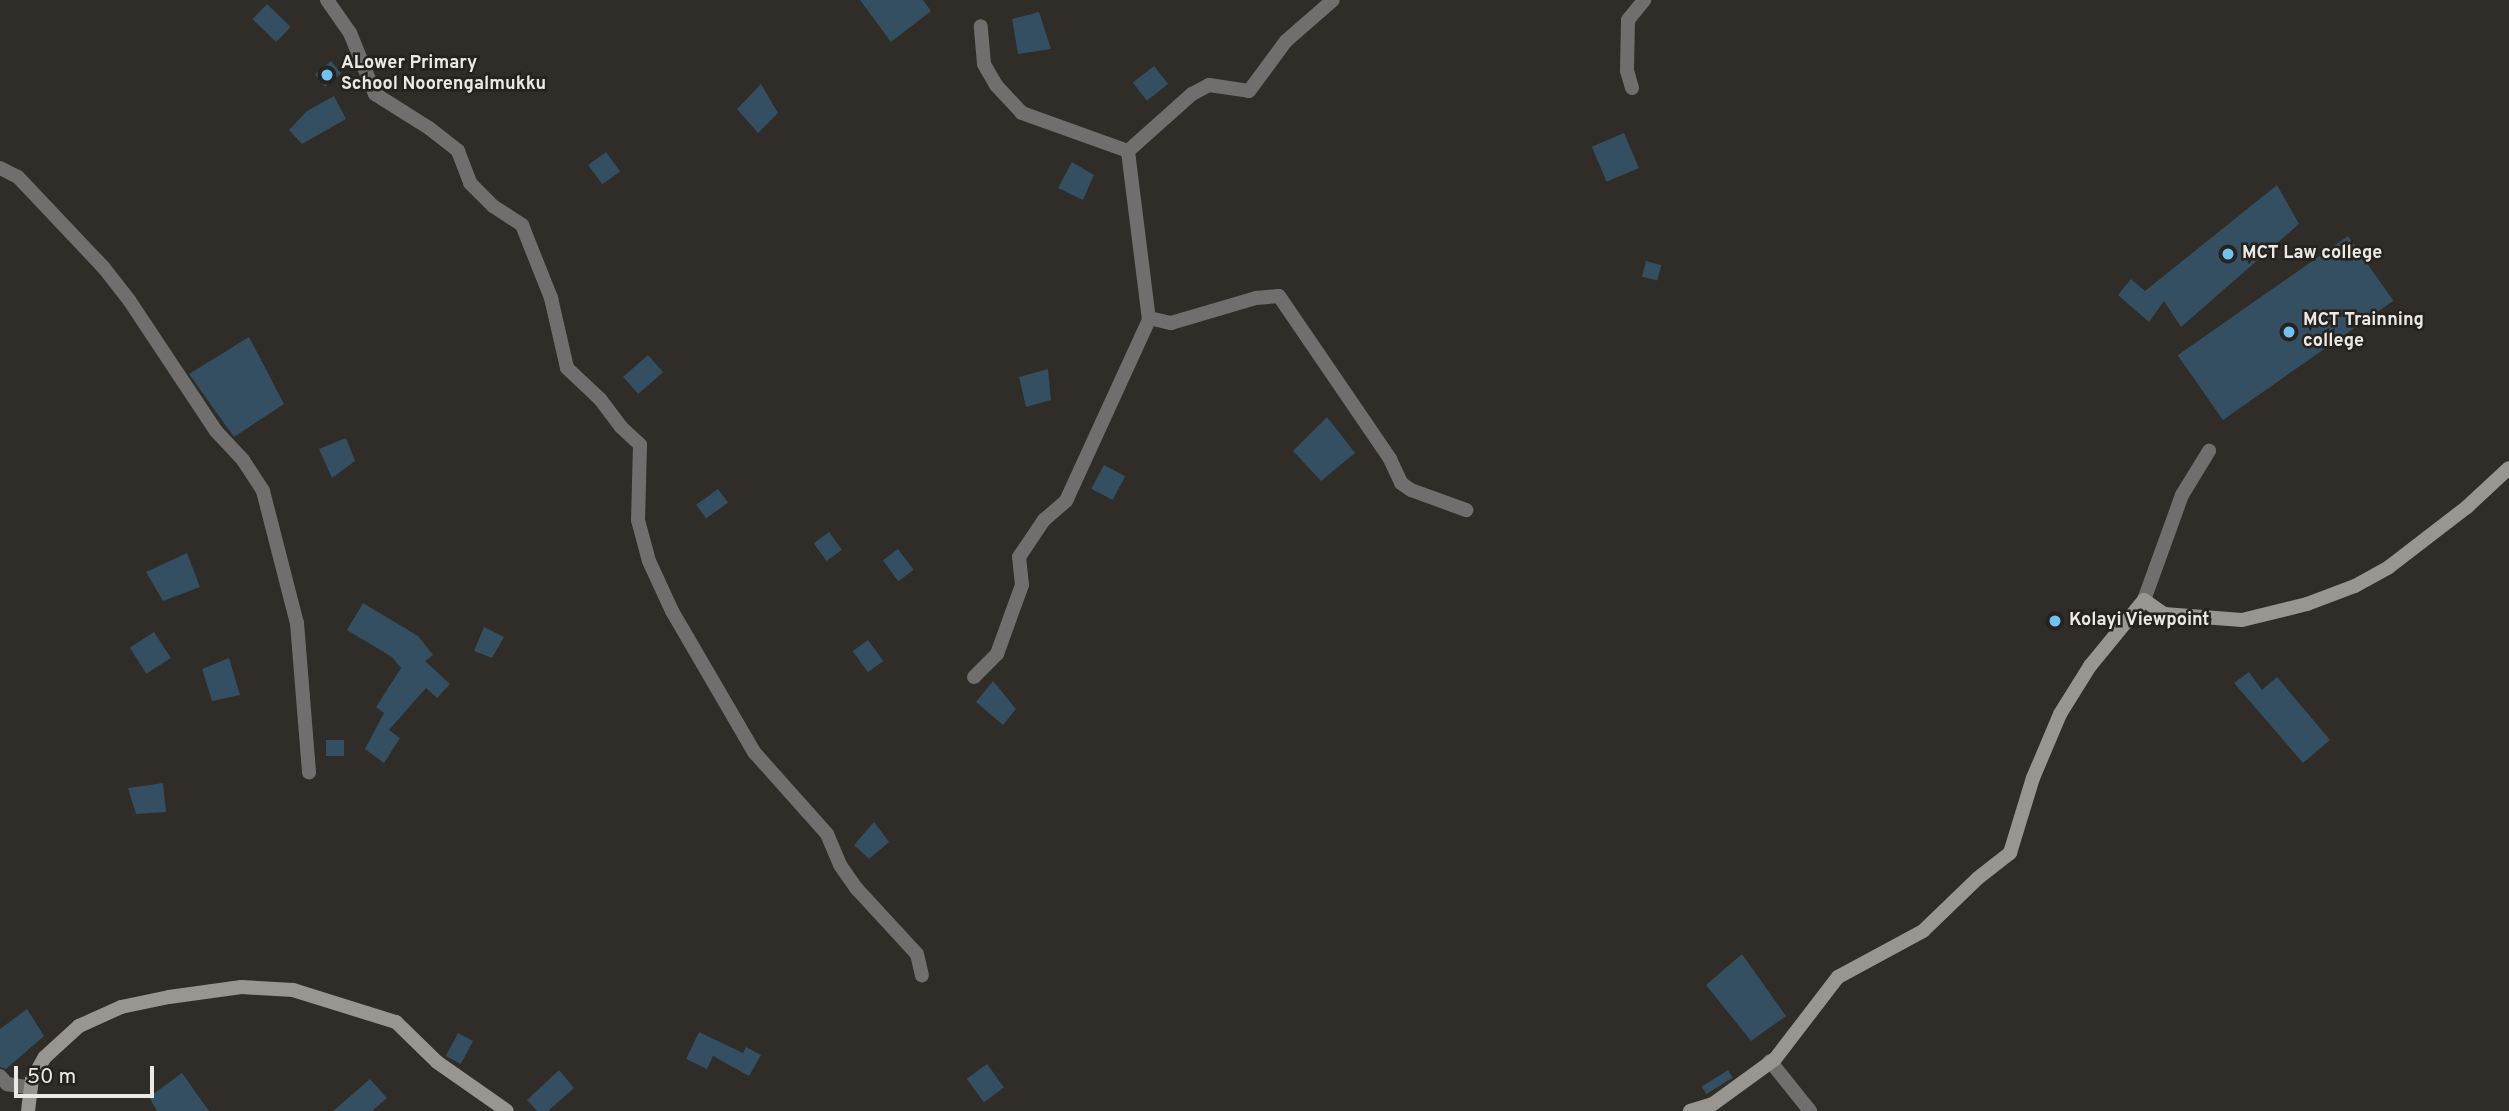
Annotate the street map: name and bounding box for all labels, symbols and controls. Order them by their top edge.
place label: ALower Primary School Noorengalmukku [341,54,546,96]
marker: ALower Primary School Noorengalmukku [319,67,335,83]
place label: MCT Law college [2242,243,2382,265]
marker: MCT Law college [2220,246,2236,262]
place label: MCT Trainning college [2303,311,2424,354]
marker: MCT Trainning college [2281,324,2297,340]
place label: Kolayi Viewpoint [2069,610,2210,632]
marker: Kolayi Viewpoint [2047,613,2063,629]
scale bar [18,1052,158,1096]
text: 50 m [27,1064,76,1091]

